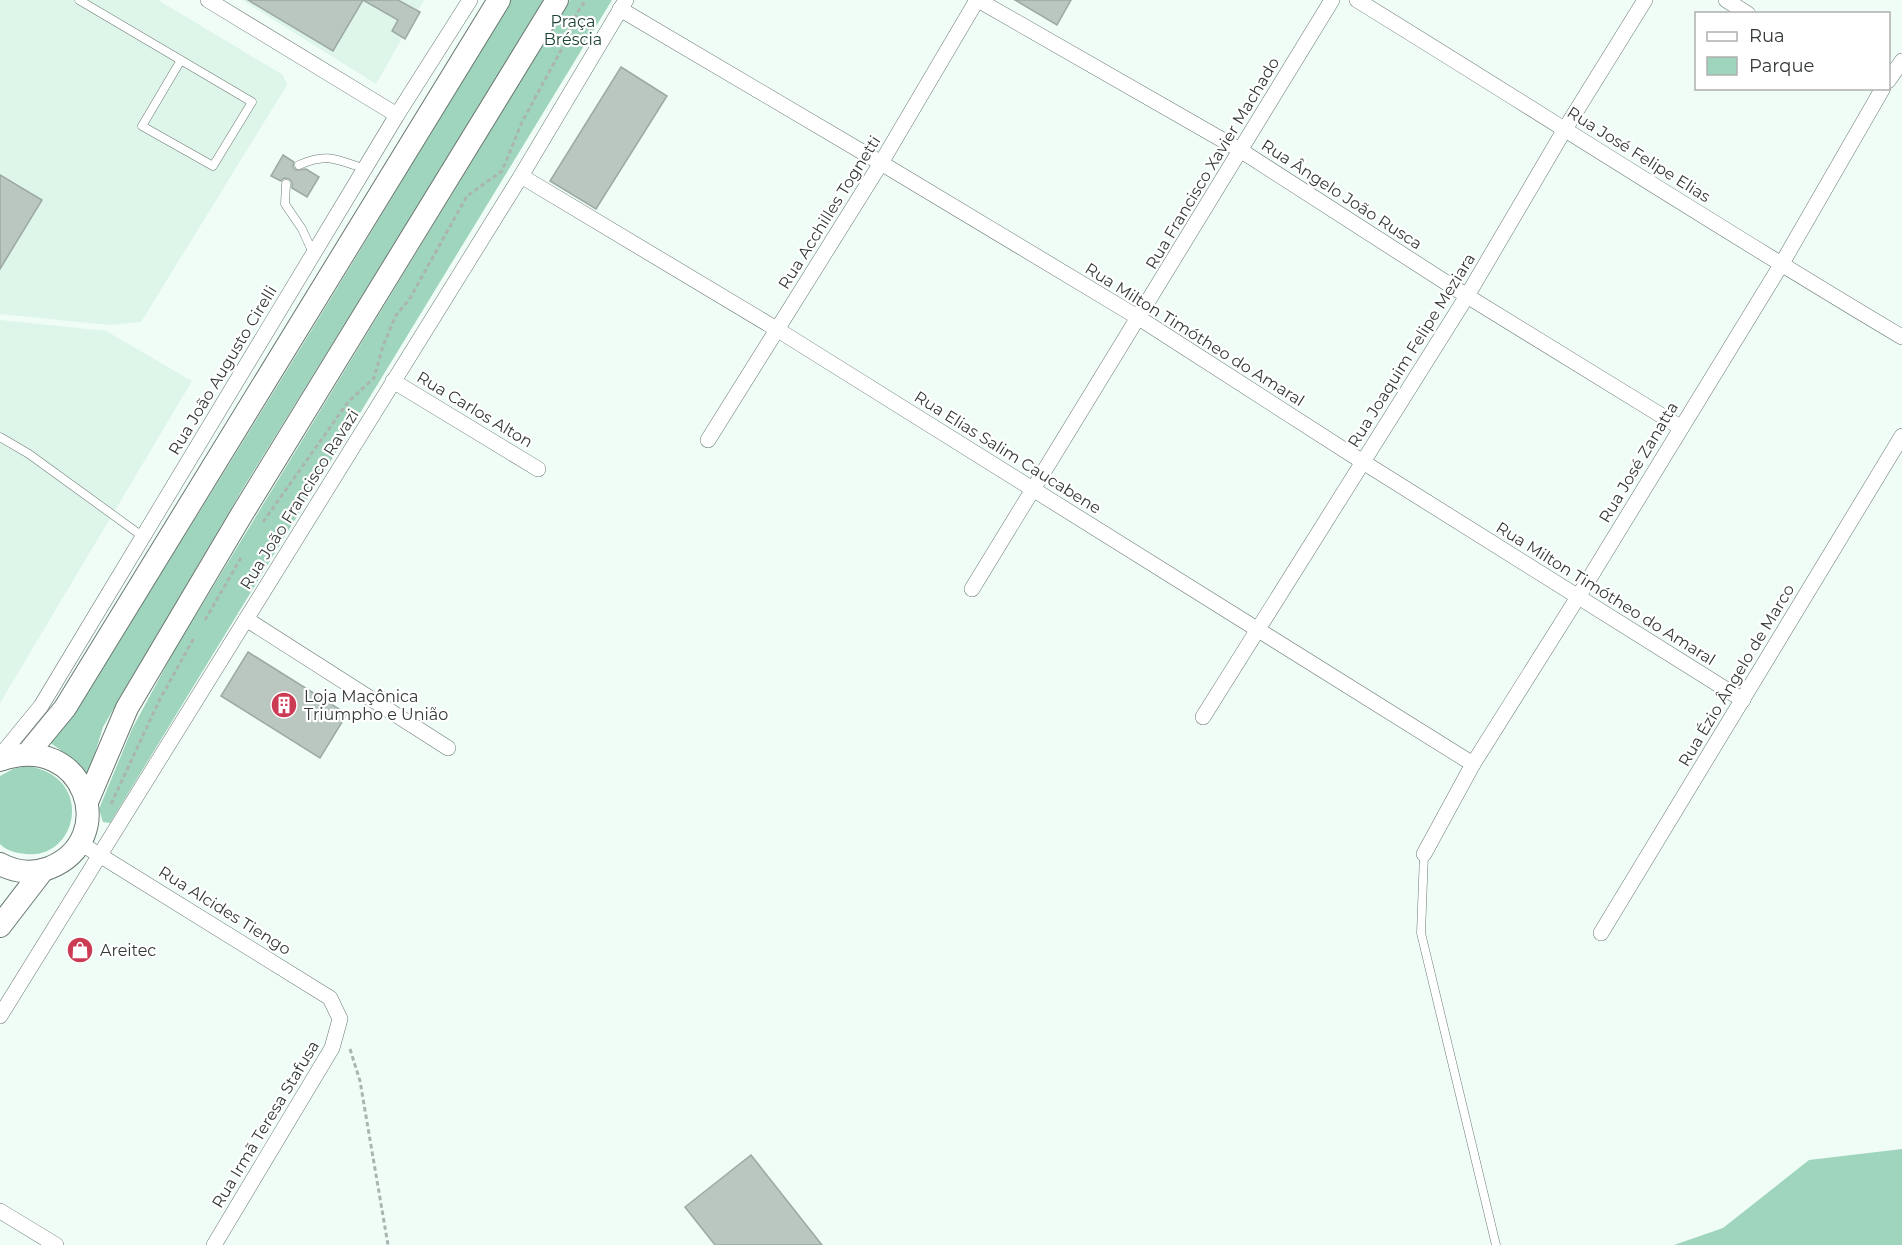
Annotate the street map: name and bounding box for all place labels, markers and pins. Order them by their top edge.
place label: Loja Maçônica Triumpho e União [304,687,448,724]
building icon: Loja Maçônica Triumpho e União [269,690,299,720]
shop icon: Areitec [65,935,95,965]
place label: Areitec [100,941,156,960]

